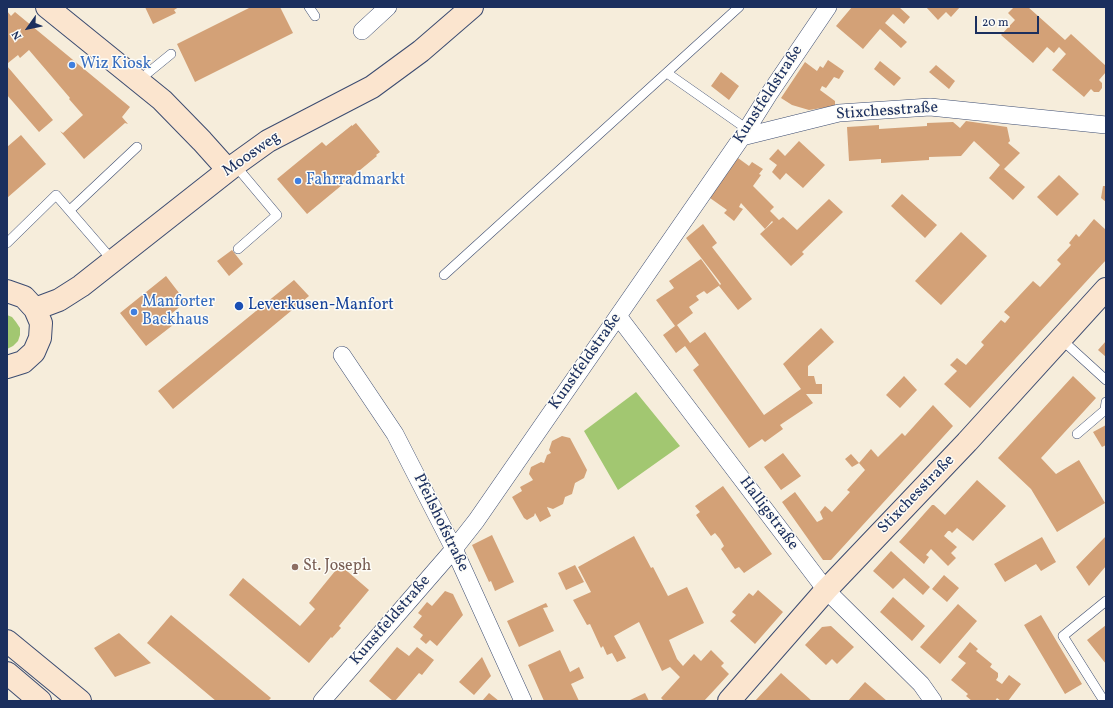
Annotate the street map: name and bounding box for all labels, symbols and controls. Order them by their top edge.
north arrow [8,8,48,48]
scale bar [977,8,1041,34]
text: 20 m [982,15,1009,31]
text: N [9,27,26,42]
street label: Kunstfeldstraße [730,42,808,148]
place label: Wiz Kiosk [80,55,151,75]
marker: Wiz Kiosk [67,60,77,70]
street label: Stixchesstraße [835,99,939,125]
street label: Moosweg [219,128,285,182]
place label: Fahrradmarkt [306,171,405,191]
marker: Fahrradmarkt [293,176,303,186]
place label: Manforter Backhaus [142,293,215,331]
place label: Leverkusen-Manfort [248,296,394,316]
marker: Leverkusen-Manfort [233,300,245,312]
marker: Manforter Backhaus [129,307,139,317]
street label: Kunstfeldstraße [546,310,626,414]
street label: Stixchesstraße [875,452,959,538]
street label: Pfeilshofstraße [408,471,472,575]
street label: Halligstraße [734,474,802,554]
place label: St. Joseph [303,557,371,577]
marker: St. Joseph [290,562,300,572]
street label: Kunstfeldstraße [347,572,435,670]

